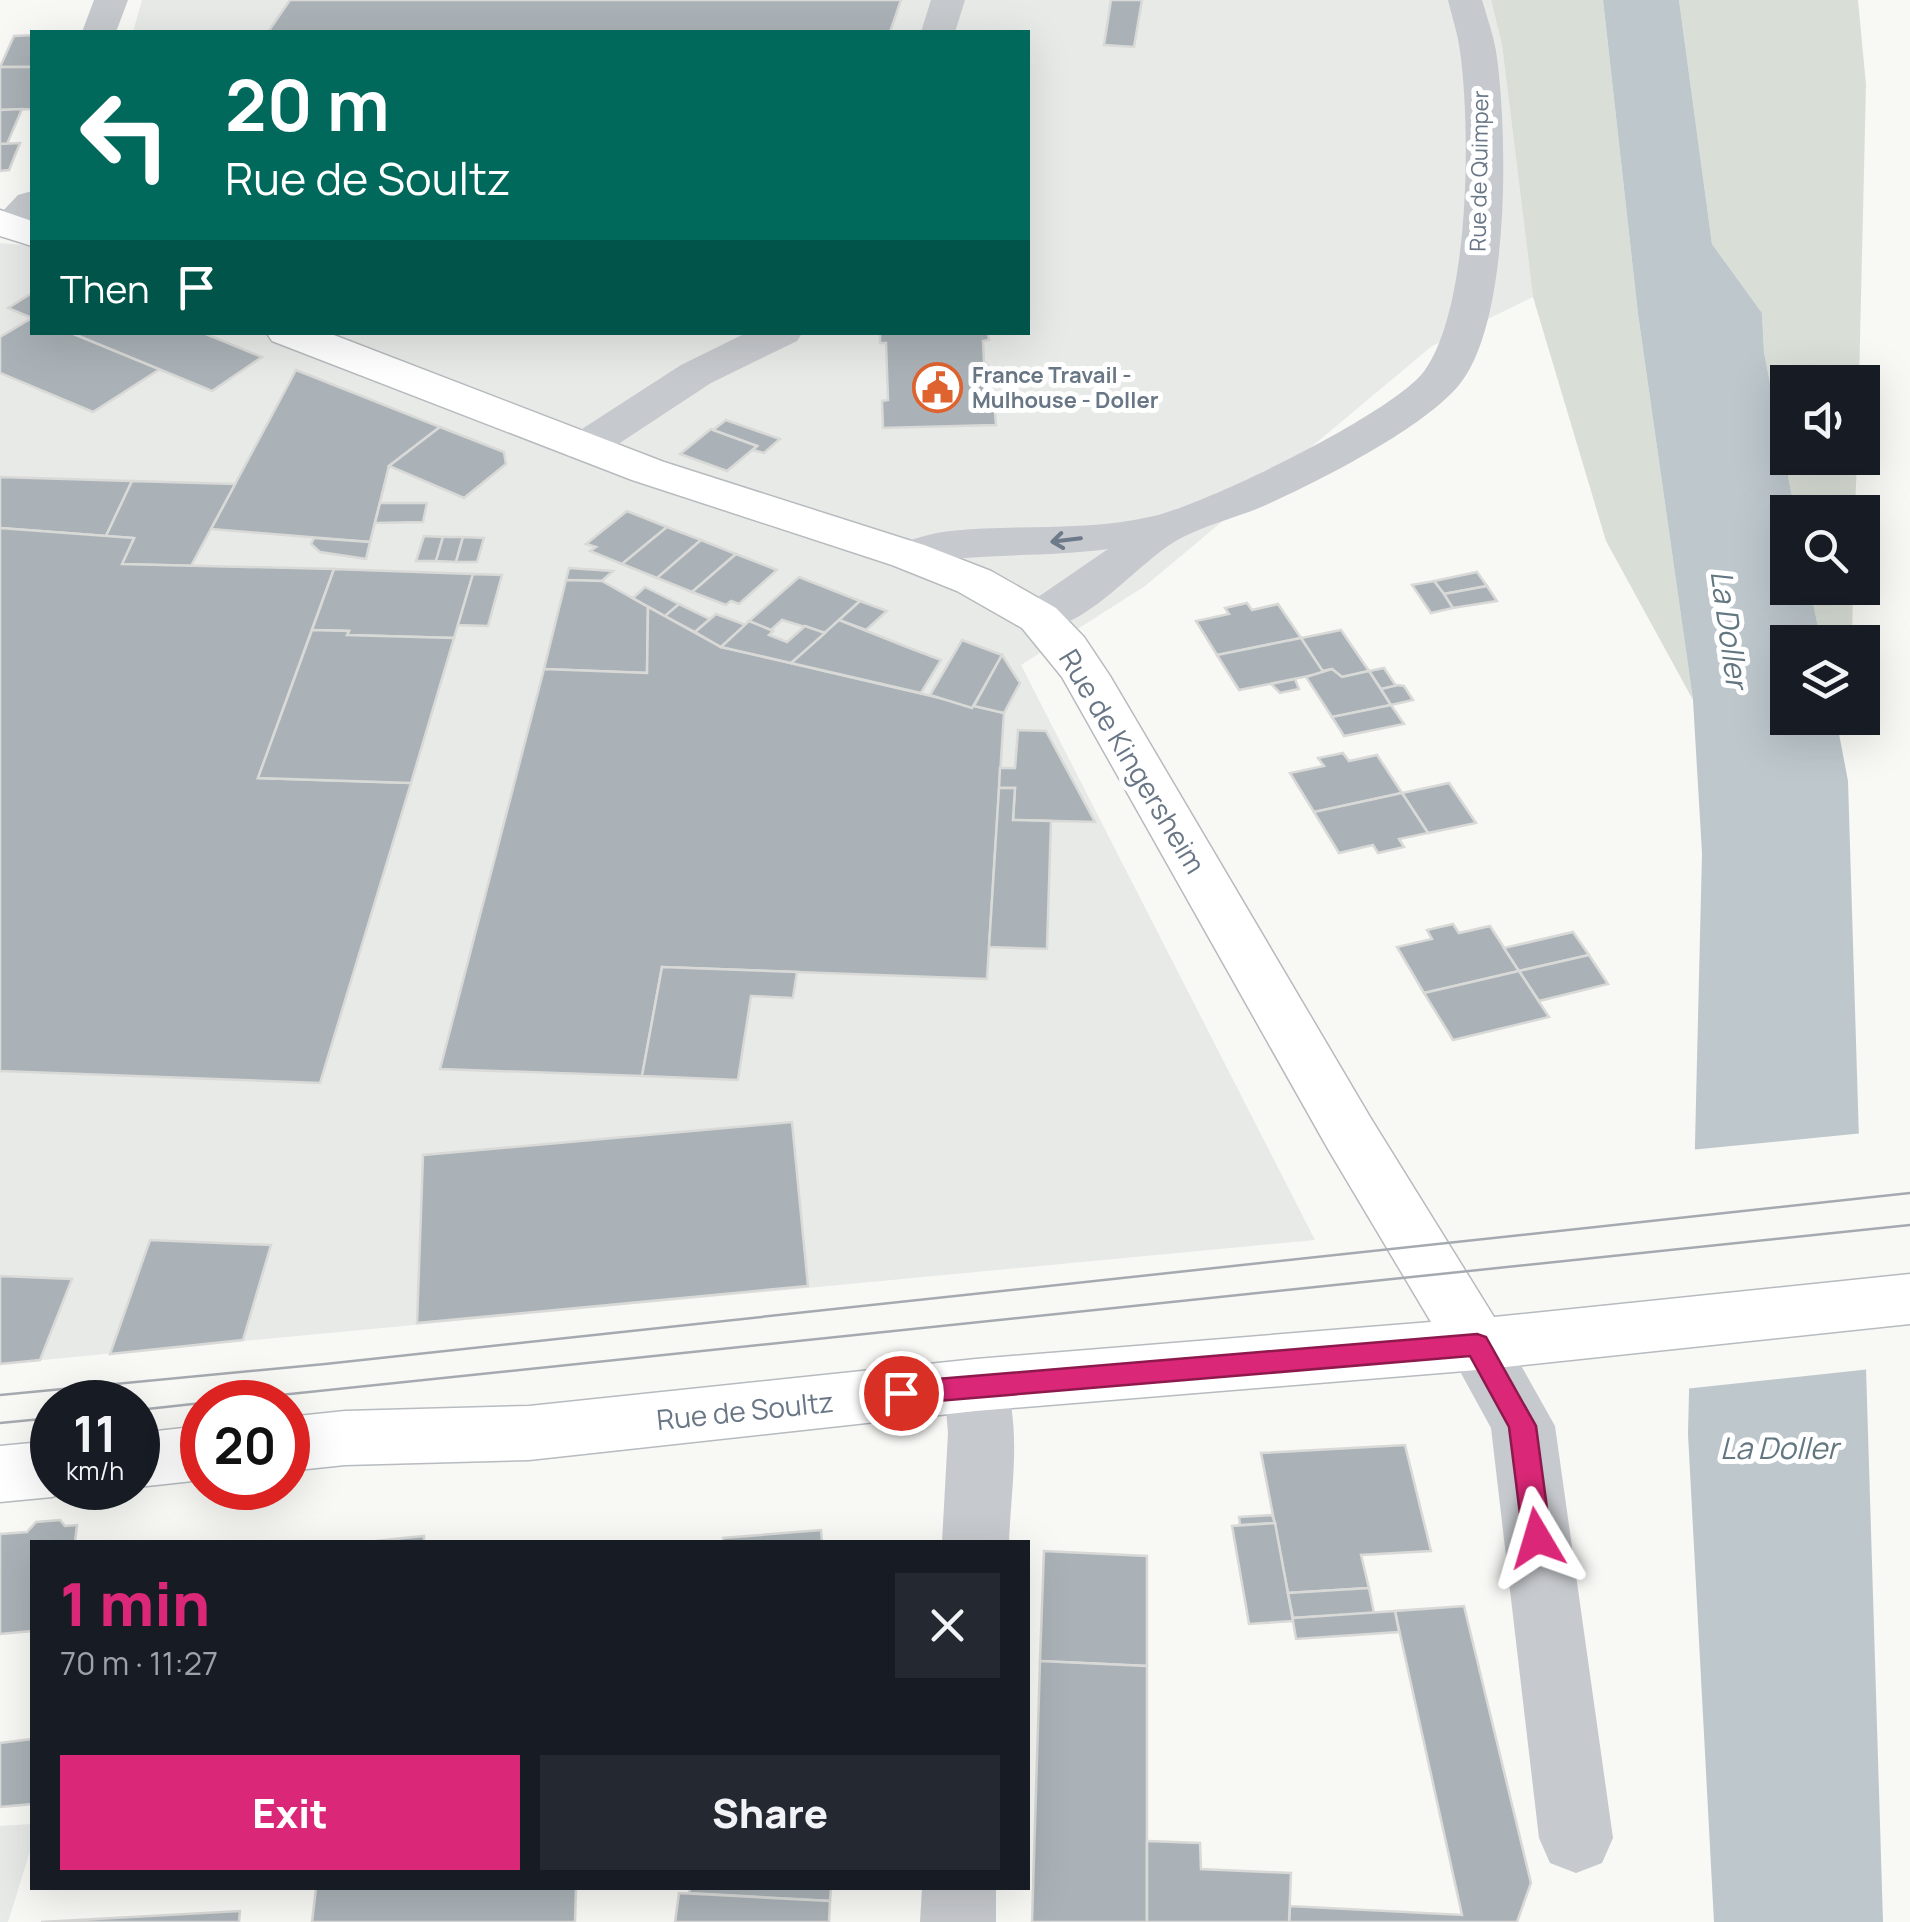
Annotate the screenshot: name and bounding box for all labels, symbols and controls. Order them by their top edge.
text: 20 m [225,56,390,152]
icon: left [60,70,190,200]
street label: Rue de Quimper [1463,90,1495,252]
text: Rue de Soultz [225,147,511,209]
icon: arrive [169,260,224,315]
text: Then [60,262,149,314]
place label: France Travail - Mulhouse - Doller [972,360,1159,415]
public building icon: France Travail - Mulhouse - Doller [911,362,963,414]
map controls [1770,365,1880,735]
button: sound [1770,365,1880,475]
button: search [1770,495,1880,605]
one-way arrow [1050,531,1083,550]
water label: La Doller [1701,568,1759,695]
button: layers [1770,625,1880,735]
street label: Rue de Kingersheim [1051,642,1215,880]
pin [859,1351,944,1436]
icon: arrive [874,1366,929,1421]
speed limit sign: 20 [180,1380,310,1510]
street label: Rue de Soultz [655,1382,835,1438]
text: 11 [73,1399,117,1467]
water label: La Doller [1720,1427,1842,1468]
text: km/h [66,1453,124,1488]
position arrow [1485,1486,1589,1590]
text: 1 min [60,1562,210,1644]
button: close [895,1573,1000,1678]
text: 70 m · 11:27 [60,1641,218,1685]
button: Exit [60,1755,520,1870]
button: Share [540,1755,1000,1870]

